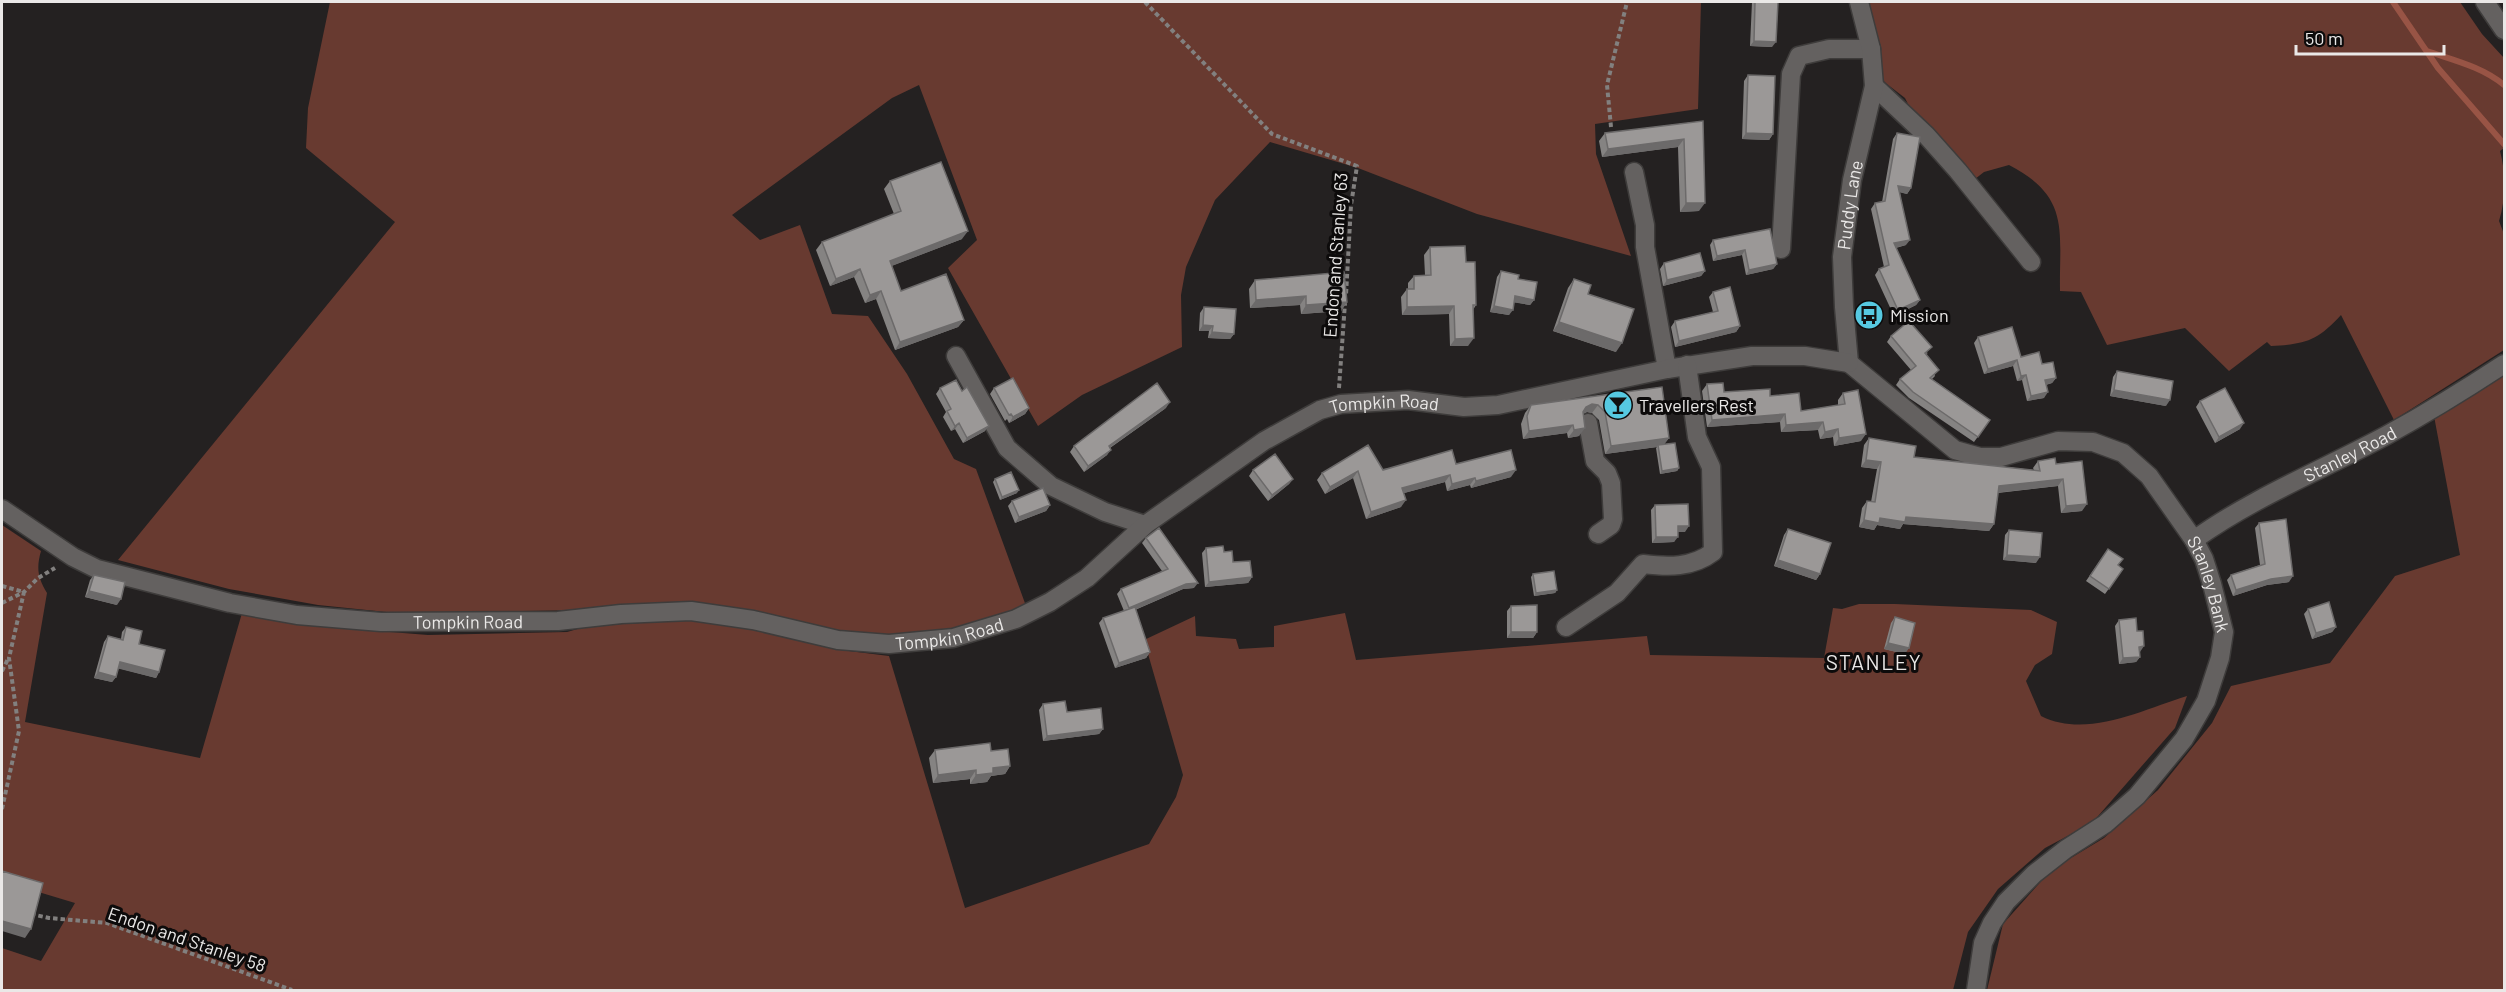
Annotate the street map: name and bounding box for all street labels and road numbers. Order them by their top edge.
street label: Puddy Lane [1832,158,1867,251]
street label: Endon and Stanley 63 [1318,172,1352,338]
street label: Tompkin Road [1326,389,1440,418]
street label: Stanley Road [2300,421,2400,486]
street label: Stanley Bank [2183,532,2235,635]
street label: Tompkin Road [413,610,523,633]
street label: Tompkin Road [894,612,1006,654]
street label: Endon and Stanley 58 [105,902,269,976]

